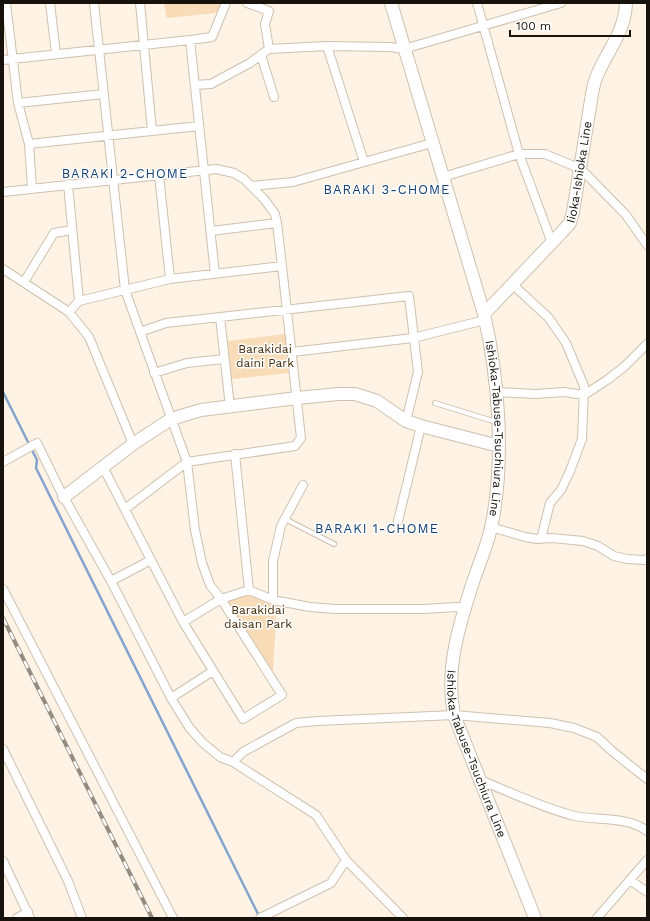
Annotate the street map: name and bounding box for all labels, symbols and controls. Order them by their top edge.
scale bar [510,12,630,38]
text: 100 m [516,19,551,33]
street label: Iioka-Ishioka Line [563,120,595,225]
district label: BARAKI 2-CHOME [62,166,188,181]
district label: BARAKI 3-CHOME [324,182,450,197]
street label: Ishioka-Tabuse-Tsuchiura Line [483,339,506,518]
park label: Barakidai daini Park [236,342,294,370]
district label: BARAKI 1-CHOME [315,521,439,536]
park label: Barakidai daisan Park [224,603,292,631]
street label: Ishioka-Tabuse-Tsuchiura Line [444,669,509,840]

